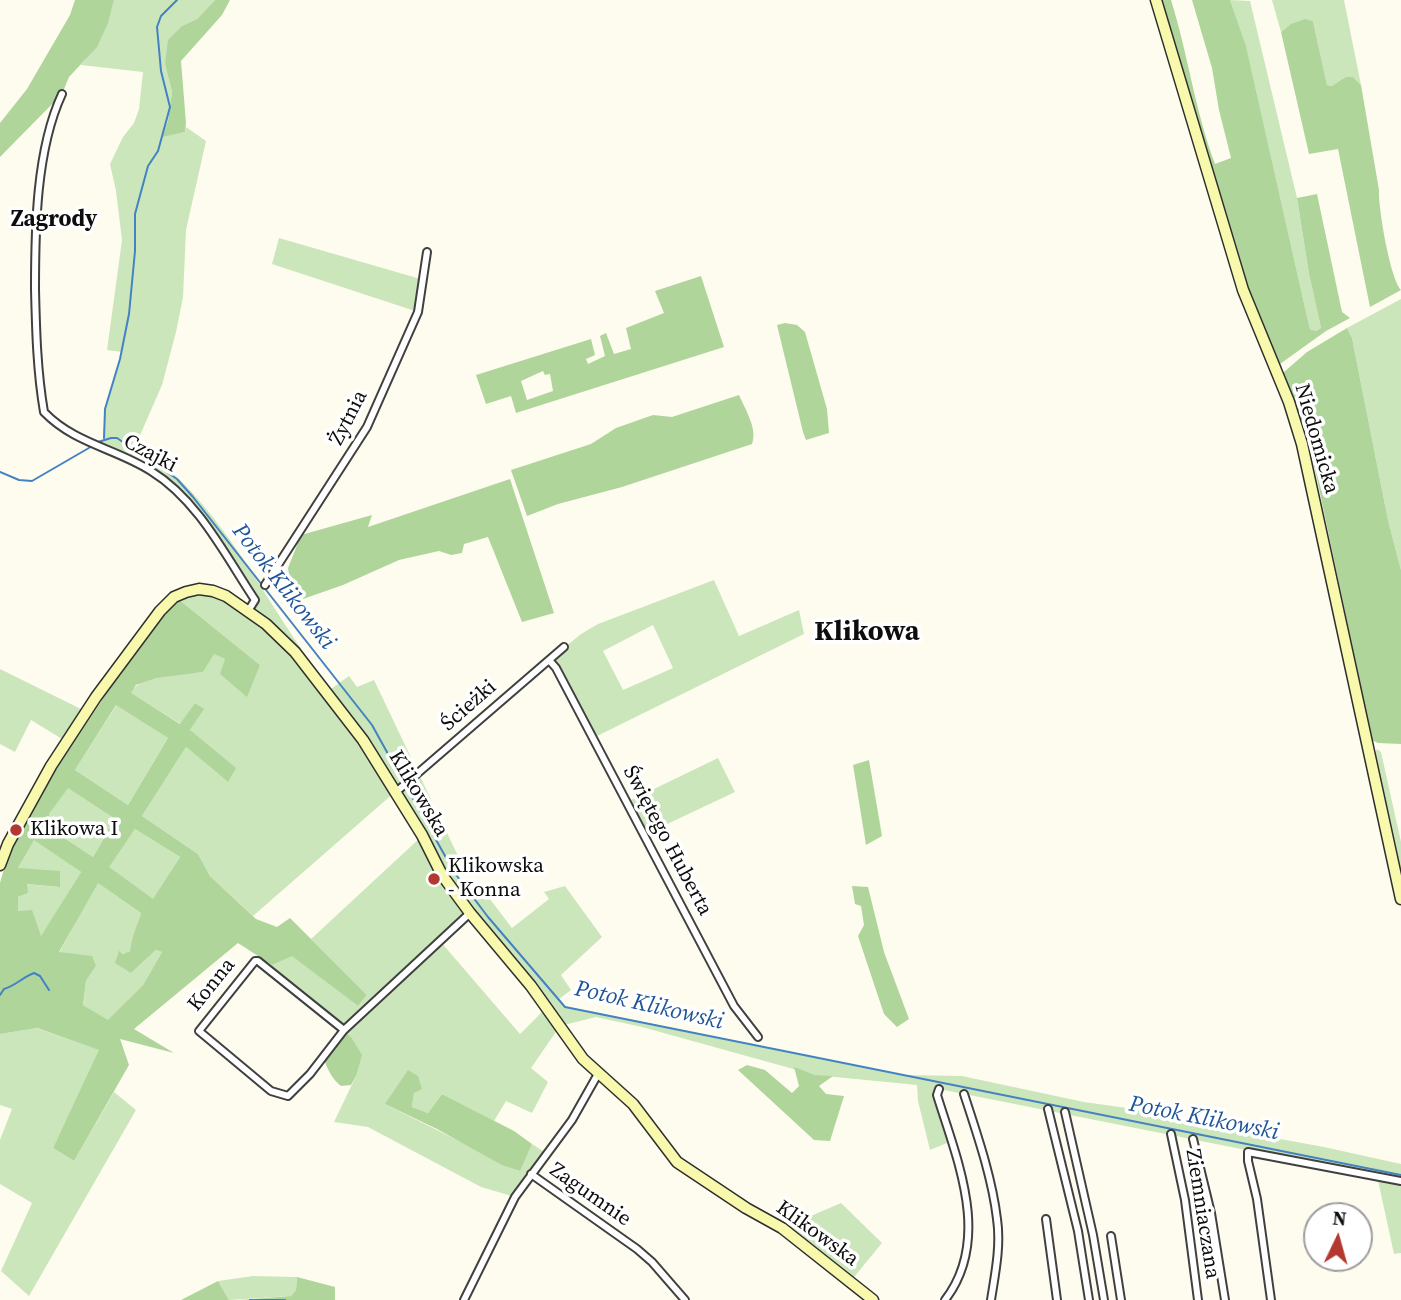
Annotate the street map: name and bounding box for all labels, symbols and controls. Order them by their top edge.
district label: Zagrody [11,206,97,234]
street label: Niedomicka [1288,381,1344,497]
street label: Żytnia [325,386,373,450]
street label: Czajki [119,429,181,479]
water label: Potok Klikowski [225,519,341,655]
district label: Klikowa [814,616,920,650]
street label: Ścieżki [436,675,502,737]
street label: Klikowska [382,746,454,842]
street label: Świętego Huberta [617,762,717,920]
place label: Klikowa I [30,817,118,843]
marker: Klikowa I [8,822,24,838]
place label: Klikowska - Konna [448,854,544,904]
marker: Klikowska - Konna [426,871,442,887]
street label: Konna [183,953,241,1017]
water label: Potok Klikowski [572,975,726,1037]
water label: Potok Klikowski [1127,1091,1281,1147]
street label: Ziemniaczana [1179,1147,1225,1281]
street label: Zagumnie [544,1158,636,1232]
street label: Klikowska [771,1196,863,1272]
north arrow [1303,1202,1373,1272]
text: N [1332,1205,1348,1232]

